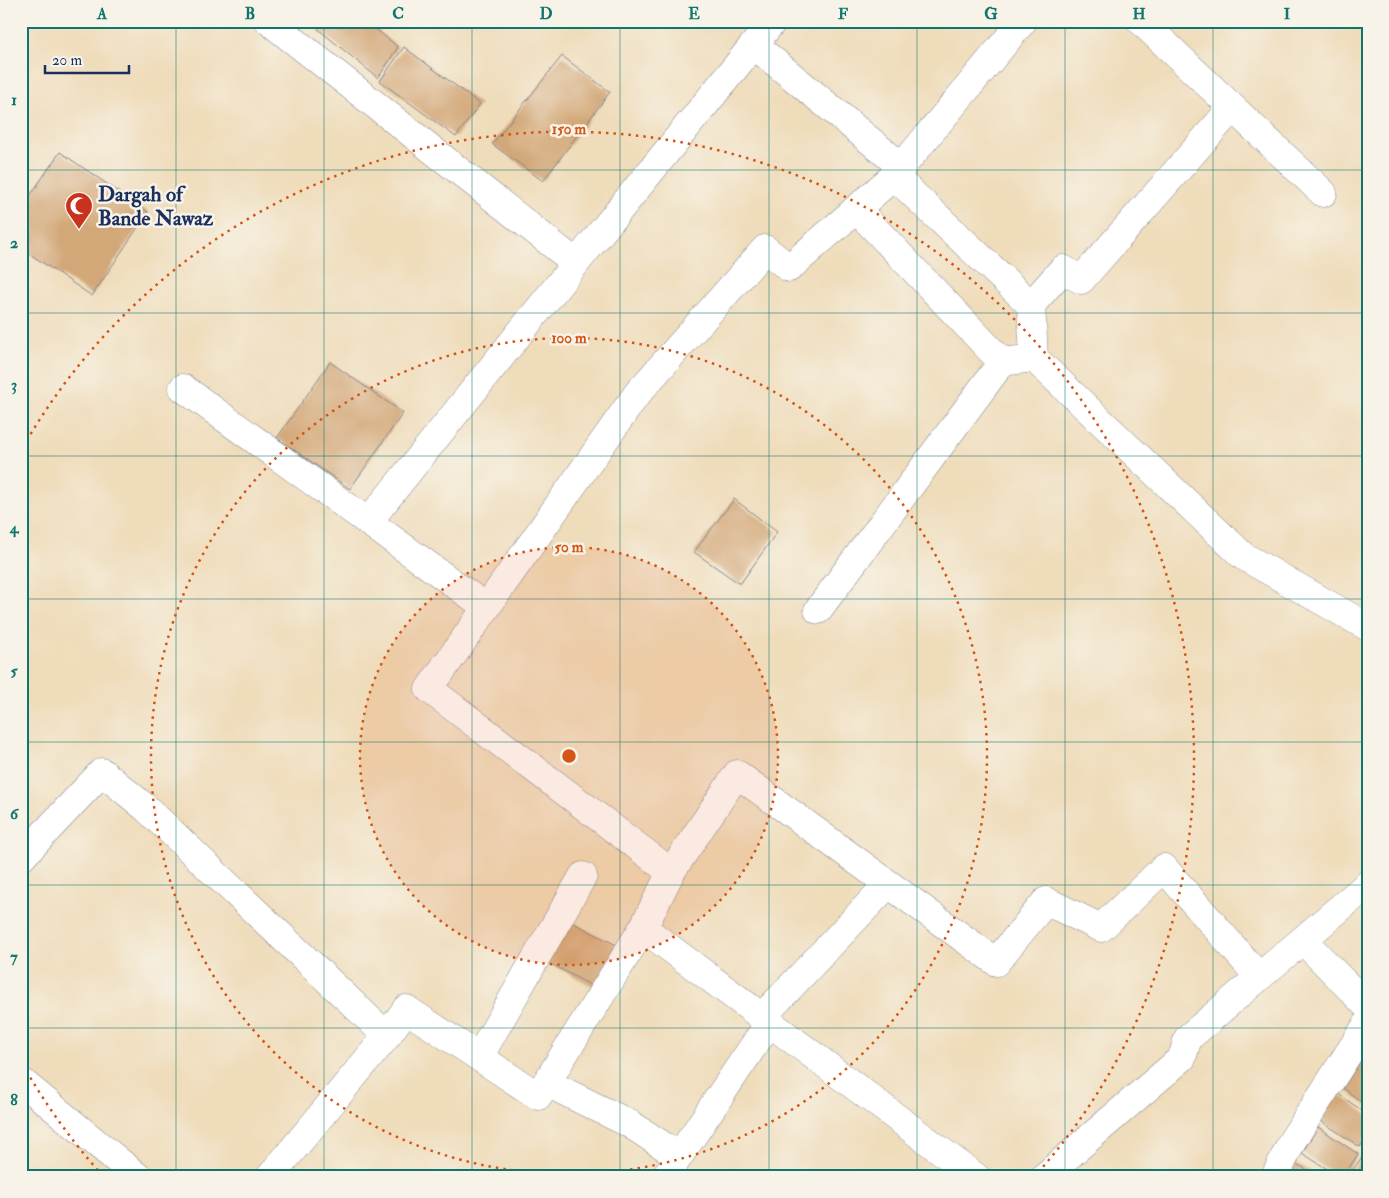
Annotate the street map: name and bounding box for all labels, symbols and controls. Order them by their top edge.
text: A [96,4,108,24]
text: B [245,4,255,24]
text: C [392,4,404,24]
text: D [539,4,553,24]
text: E [688,4,700,24]
text: F [838,4,848,24]
text: G [984,4,998,24]
text: H [1132,4,1146,24]
text: I [1284,4,1291,24]
scale bar [45,42,129,74]
text: 20 m [52,51,82,70]
text: 1 [11,90,17,110]
text: 150 m [552,120,586,139]
place label: Dargah of Bande Nawaz [98,181,214,232]
mosque icon: Dargah of Bande Nawaz [64,191,94,230]
text: 2 [10,233,18,253]
text: 100 m [551,329,587,348]
text: 3 [11,375,17,395]
text: 4 [9,518,20,538]
text: 50 m [555,538,584,557]
text: 5 [10,661,18,681]
centre of rings [560,747,578,765]
text: 6 [10,804,20,824]
text: 7 [10,947,18,967]
text: 8 [10,1090,18,1110]

